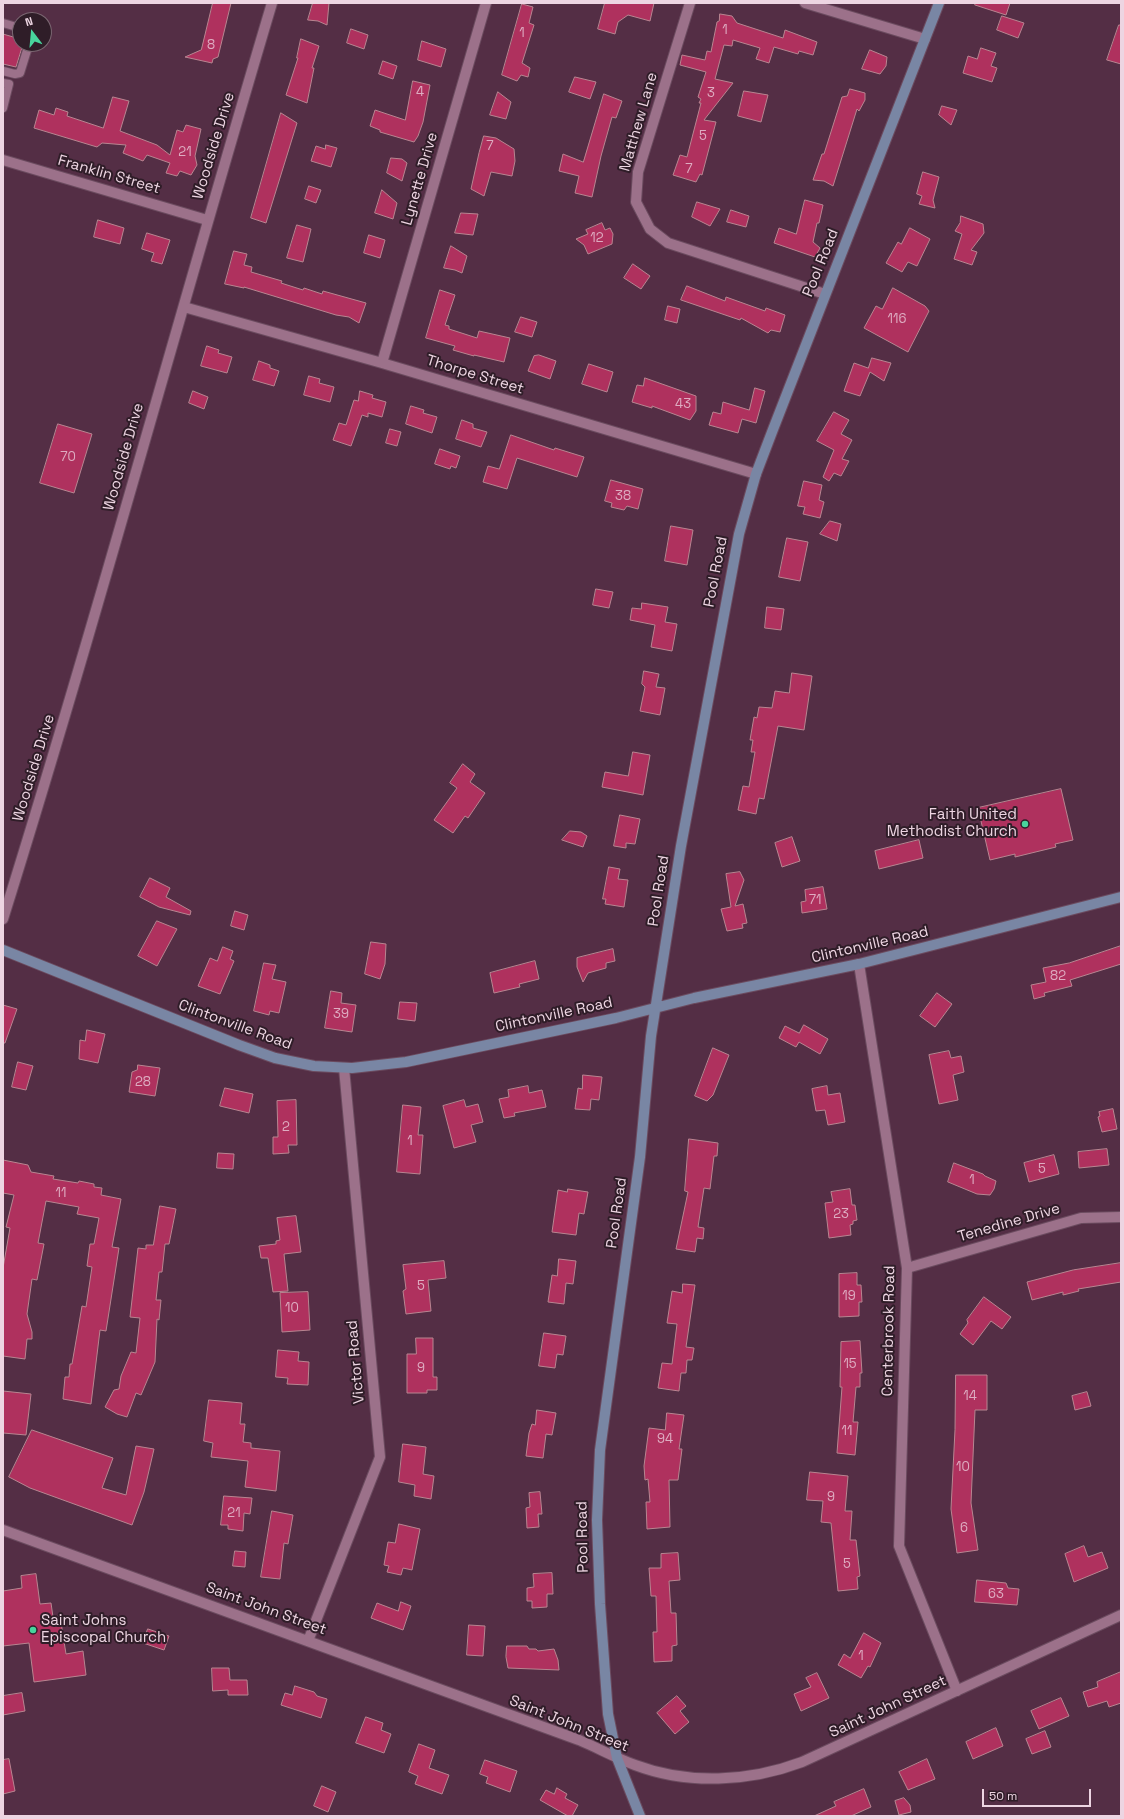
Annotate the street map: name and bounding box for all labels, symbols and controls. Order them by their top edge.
north arrow [12,12,52,52]
text: N [23,14,34,29]
house number: 1 [722,22,728,38]
house number: 1 [519,25,525,41]
house number: 8 [207,37,215,53]
street label: Matthew Lane [616,70,662,174]
house number: 4 [416,84,424,100]
house number: 3 [707,85,715,101]
street label: Woodside Drive [189,90,239,202]
house number: 5 [699,128,707,144]
street label: Lynette Drive [398,130,442,228]
house number: 7 [486,138,494,154]
house number: 21 [178,144,192,160]
street label: Franklin Street [56,152,162,198]
house number: 7 [685,161,693,177]
street label: Pool Road [799,226,843,300]
house number: 12 [590,230,604,246]
house number: 116 [888,311,906,327]
street label: Thorpe Street [424,352,526,398]
house number: 43 [675,396,691,412]
street label: Woodside Drive [100,401,148,513]
house number: 70 [60,449,76,465]
house number: 38 [615,488,631,504]
street label: Pool Road [700,535,732,609]
street label: Woodside Drive [9,712,59,824]
place label: Faith United Methodist Church [887,806,1017,841]
marker: Faith United Methodist Church [1020,819,1030,829]
street label: Pool Road [645,854,673,928]
house number: 71 [809,892,821,908]
street label: Clintonville Road [810,923,930,967]
house number: 82 [1050,968,1066,984]
street label: Clintonville Road [494,994,614,1036]
street label: Clintonville Road [176,996,294,1054]
house number: 39 [333,1006,349,1022]
house number: 28 [135,1074,151,1090]
house number: 2 [282,1119,290,1135]
house number: 1 [407,1133,413,1149]
house number: 5 [1038,1161,1046,1177]
house number: 1 [969,1172,975,1188]
street label: Pool Road [603,1176,631,1250]
house number: 11 [56,1185,66,1201]
street label: Tenedine Drive [956,1200,1062,1246]
house number: 23 [833,1206,849,1222]
street label: Centerbrook Road [879,1265,899,1397]
house number: 5 [417,1278,425,1294]
house number: 19 [842,1288,856,1304]
house number: 10 [285,1300,299,1316]
street label: Victor Road [343,1319,369,1405]
house number: 15 [843,1356,857,1372]
house number: 9 [417,1360,425,1376]
house number: 14 [963,1388,977,1404]
house number: 11 [842,1423,852,1439]
house number: 94 [657,1431,673,1447]
house number: 10 [956,1459,970,1475]
house number: 9 [827,1489,835,1505]
street label: Pool Road [573,1501,593,1573]
house number: 21 [227,1505,241,1521]
house number: 6 [960,1520,968,1536]
house number: 5 [843,1556,851,1572]
street label: Saint John Street [203,1579,329,1639]
house number: 63 [988,1586,1004,1602]
place label: Saint Johns Episcopal Church [41,1612,166,1647]
marker: Saint Johns Episcopal Church [28,1625,38,1635]
house number: 1 [858,1648,864,1664]
street label: Saint John Street [827,1672,949,1742]
street label: Saint John Street [507,1692,631,1756]
scale bar [984,1781,1093,1807]
text: 50 m [989,1788,1017,1804]

